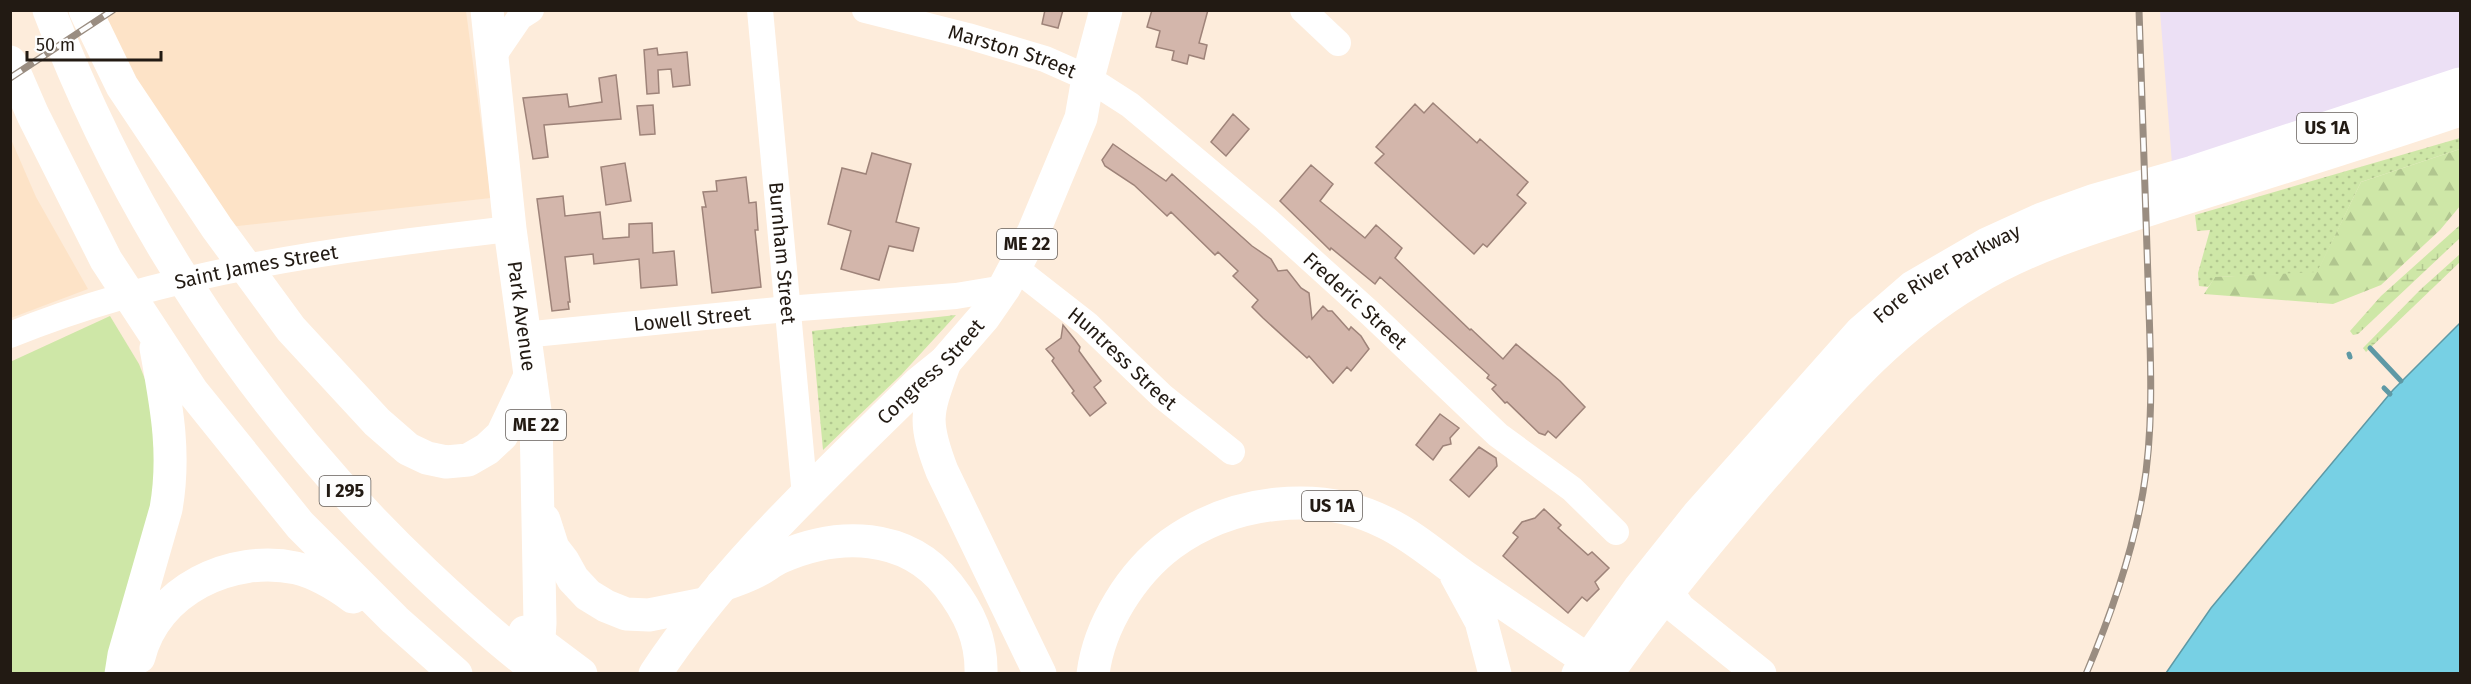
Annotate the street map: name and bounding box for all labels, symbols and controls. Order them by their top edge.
street label: Marston Street [946,20,1081,84]
scale bar [27,24,160,62]
text: 50 m [36,34,75,56]
road number: US 1A [2297,113,2357,143]
street label: Burnham Street [764,181,801,326]
street label: Fore River Parkway [1868,218,2024,328]
road number: ME 22 [997,229,1057,259]
street label: Saint James Street [172,239,340,294]
street label: Frederic Street [1299,247,1413,355]
street label: Park Avenue [503,259,541,373]
street label: Lowell Street [632,301,753,336]
street label: Huntress Street [1063,302,1182,416]
street label: Congress Street [872,313,989,429]
road number: ME 22 [506,410,566,440]
road number: I 295 [320,476,370,506]
road number: US 1A [1302,491,1362,521]

